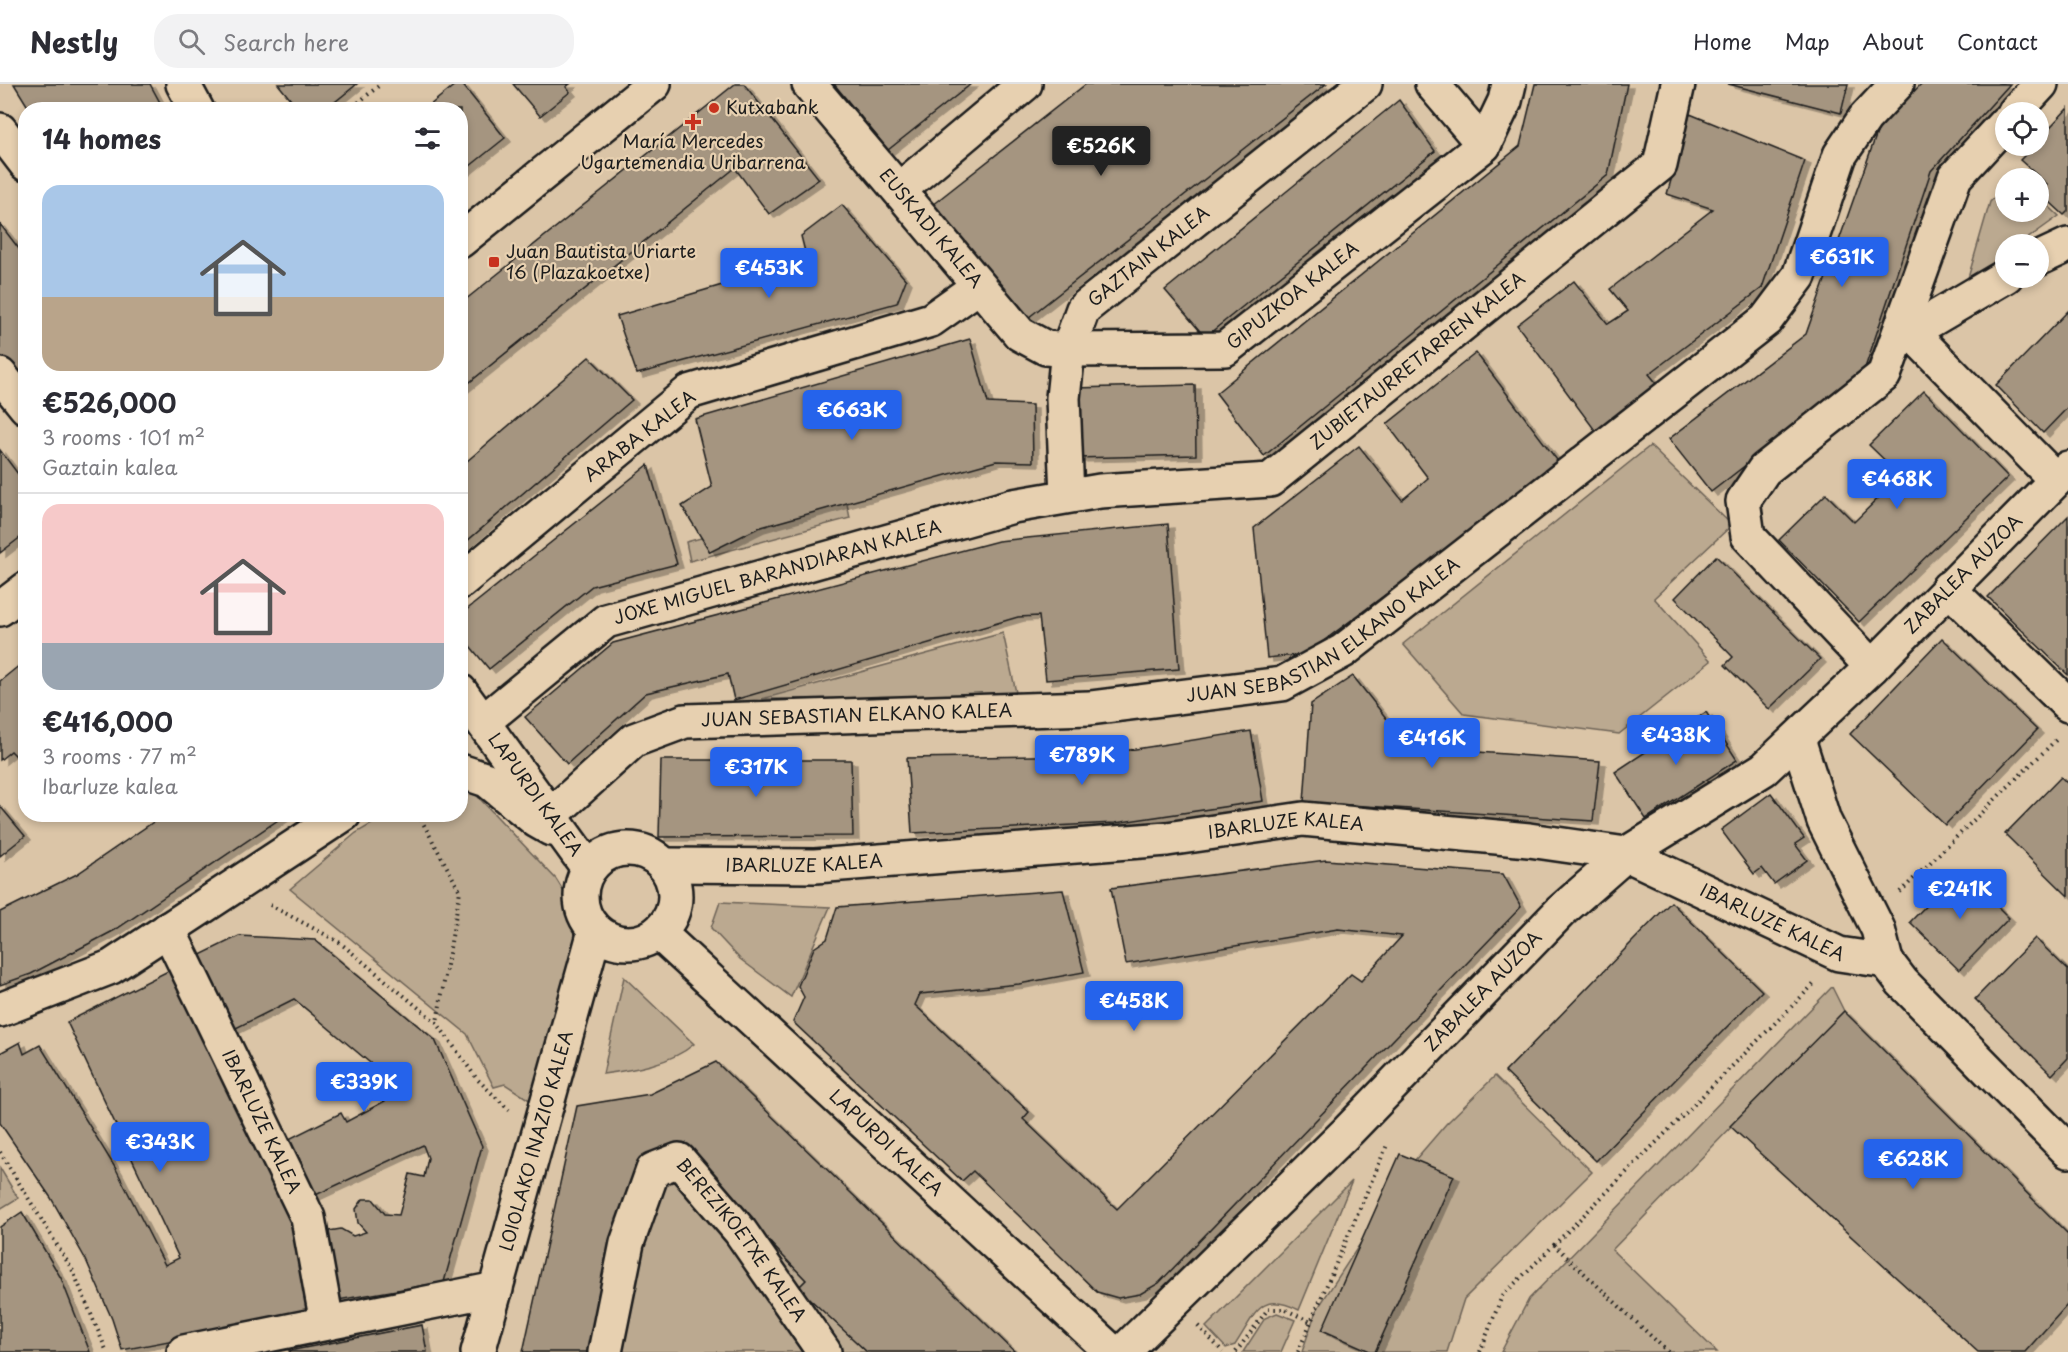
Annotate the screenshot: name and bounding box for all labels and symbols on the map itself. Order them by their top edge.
place label: Kutxabank [726,93,819,120]
marker: Kutxabank [707,101,721,115]
marker: María Mercedes Ugartemendia Uribarrena [686,115,700,129]
pin: €526K [1059,126,1143,177]
place label: María Mercedes Ugartemendia Uribarrena [580,127,807,175]
street label: EUSKADI KALEA [874,162,990,293]
street label: GAZTAIN KALEA [1081,198,1214,312]
street label: GIPUZKOA KALEA [1220,234,1364,355]
place label: Juan Bautista Uriarte 16 (Plazakoetxe) [506,237,696,285]
pin: €631K [1800,237,1884,288]
pin: €453K [727,248,811,299]
marker: Juan Bautista Uriarte 16 (Plazakoetxe) [487,255,501,269]
street label: ZUBIETAURRETARREN KALEA [1303,264,1530,455]
street label: ARABA KALEA [577,382,701,487]
pin: €663K [810,390,894,441]
pin: €468K [1855,459,1939,510]
street label: ZABALEA AUZOA [1897,507,2028,639]
street label: JOXE MIGUEL BARANDIARAN KALEA [610,512,944,630]
street label: JUAN SEBASTIAN ELKANO KALEA [1184,550,1465,708]
street label: JUAN SEBASTIAN ELKANO KALEA [701,696,1012,732]
pin: €438K [1634,715,1718,766]
pin: €416K [1390,718,1474,769]
street label: LAPURDI KALEA [482,726,590,861]
pin: €789K [1040,735,1124,786]
pin: €317K [714,747,798,798]
street label: IBARLUZE KALEA [1206,804,1365,845]
street label: IBARLUZE KALEA [725,846,883,878]
pin: €241K [1918,869,2002,920]
street label: IBARLUZE KALEA [1696,876,1850,967]
street label: ZABALEA AUZOA [1417,924,1547,1057]
pin: €458K [1092,981,1176,1032]
street label: LOIOLAKO INAZIO KALEA [492,1027,579,1254]
street label: IBARLUZE KALEA [216,1044,309,1198]
pin: €339K [322,1062,406,1113]
street label: LAPURDI KALEA [824,1082,950,1201]
pin: €343K [118,1122,202,1173]
pin: €628K [1871,1139,1955,1190]
street label: BEREZIKOETXE KALEA [671,1151,814,1327]

